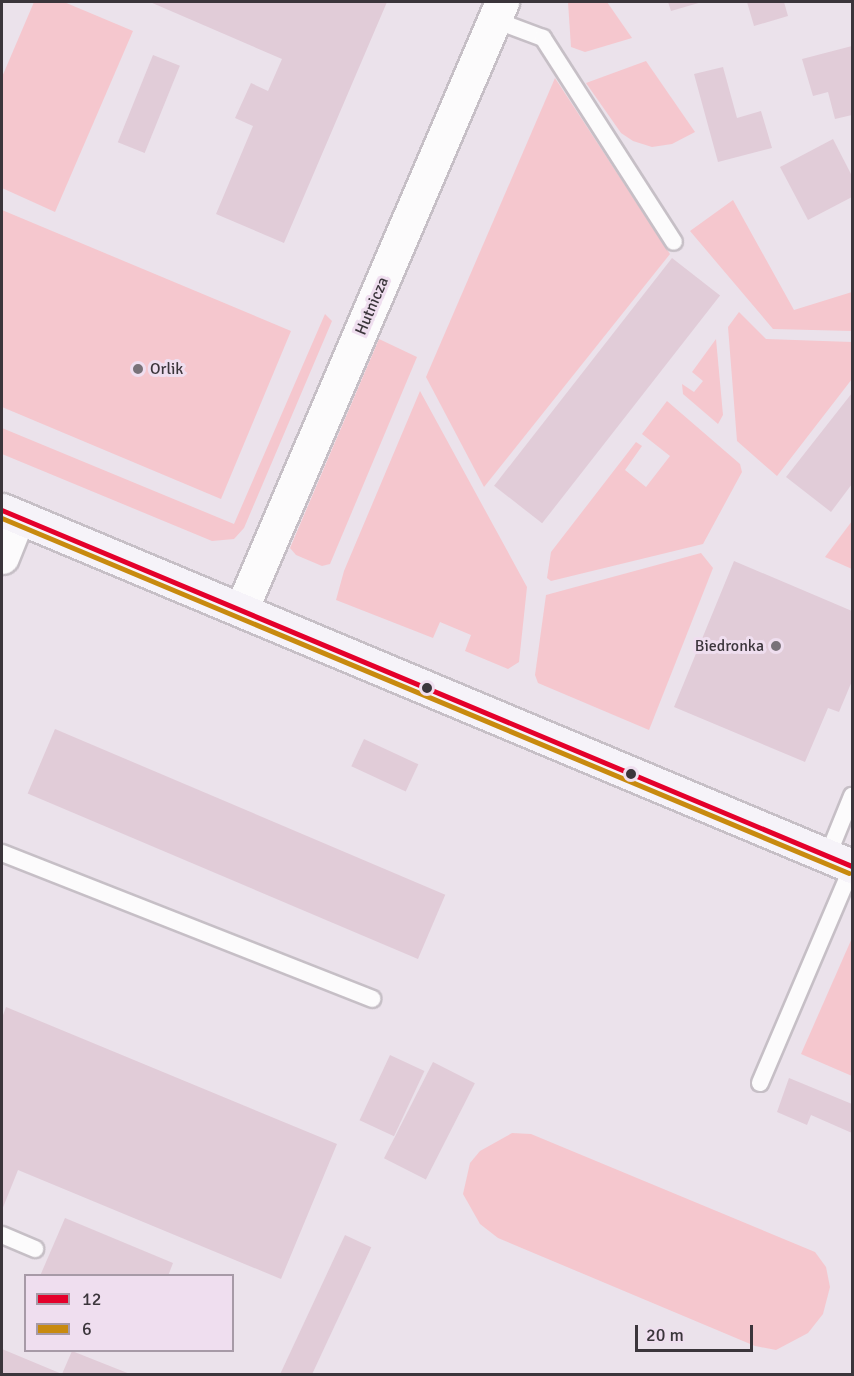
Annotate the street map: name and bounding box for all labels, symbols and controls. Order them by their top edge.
street label: Hutnicza [351,274,393,338]
place label: Orlik [150,359,183,379]
marker: Orlik [131,362,145,376]
place label: Biedronka [695,636,764,656]
marker: Biedronka [769,639,783,653]
unlabelled marker [421,682,433,694]
unlabelled marker [625,768,637,780]
legend [24,1274,234,1352]
text: 12 [82,1288,101,1310]
scale bar [638,1313,756,1351]
text: 6 [82,1318,92,1340]
text: 20 m [646,1324,684,1346]

